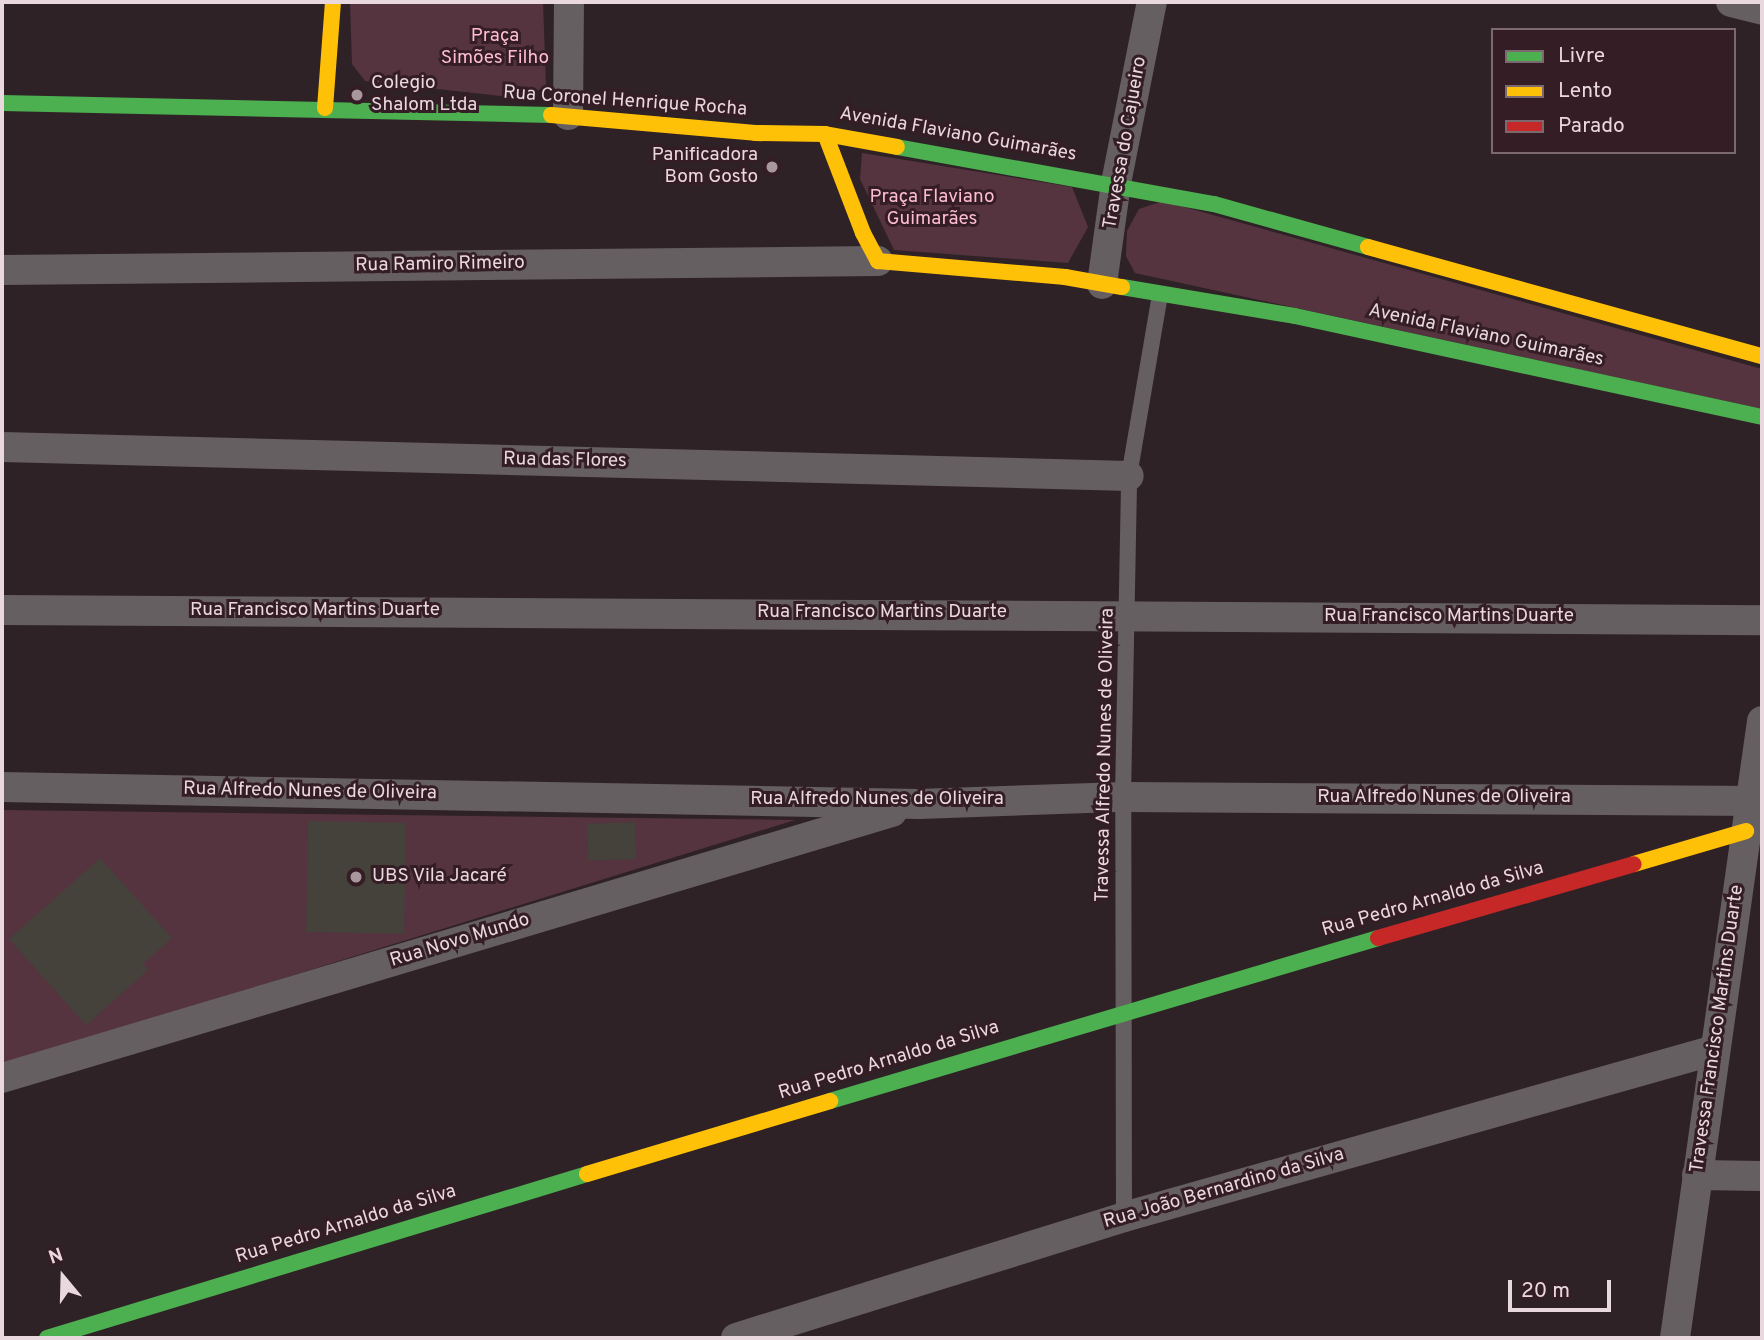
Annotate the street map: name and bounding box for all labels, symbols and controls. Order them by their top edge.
park label: Praça Simões Filho [441,26,549,70]
legend [1491,28,1736,154]
text: Livre [1558,43,1605,70]
street label: Travessa do Cajueiro [1100,55,1152,231]
place label: Colegio Shalom Ltda [371,73,477,117]
text: Lento [1558,78,1612,105]
street label: Rua Coronel Henrique Rocha [502,82,748,122]
marker: Colegio Shalom Ltda [349,87,365,103]
street label: Avenida Flaviano Guimarães [838,103,1078,167]
text: Parado [1558,113,1625,140]
place label: Panificadora Bom Gosto [652,145,758,189]
marker: Panificadora Bom Gosto [764,159,780,175]
park label: Praça Flaviano Guimarães [869,187,995,231]
street label: Rua Ramiro Rimeiro [355,252,525,278]
street label: Avenida Flaviano Guimarães [1366,300,1606,372]
street label: Rua das Flores [503,449,627,473]
street label: Rua Francisco Martins Duarte [190,600,440,622]
street label: Rua Francisco Martins Duarte [757,602,1007,624]
street label: Rua Francisco Martins Duarte [1324,606,1574,628]
street label: Travessa Alfredo Nunes de Oliveira [1092,607,1120,903]
street label: Rua Alfredo Nunes de Oliveira [183,778,437,806]
street label: Rua Alfredo Nunes de Oliveira [1317,787,1571,809]
street label: Rua Alfredo Nunes de Oliveira [750,789,1004,811]
street label: Rua Pedro Arnaldo da Silva [1319,857,1547,943]
place label: UBS Vila Jacaré [372,866,507,888]
marker: UBS Vila Jacaré [346,867,366,887]
street label: Travessa Francisco Martins Duarte [1686,884,1750,1174]
street label: Rua Novo Mundo [387,909,533,973]
street label: Rua Pedro Arnaldo da Silva [776,1016,1002,1106]
street label: Rua João Bernardino da Silva [1101,1144,1347,1234]
street label: Rua Pedro Arnaldo da Silva [233,1180,459,1270]
north arrow [28,1242,98,1312]
text: N [46,1244,67,1271]
scale bar [1512,1266,1615,1310]
text: 20 m [1521,1278,1570,1305]

